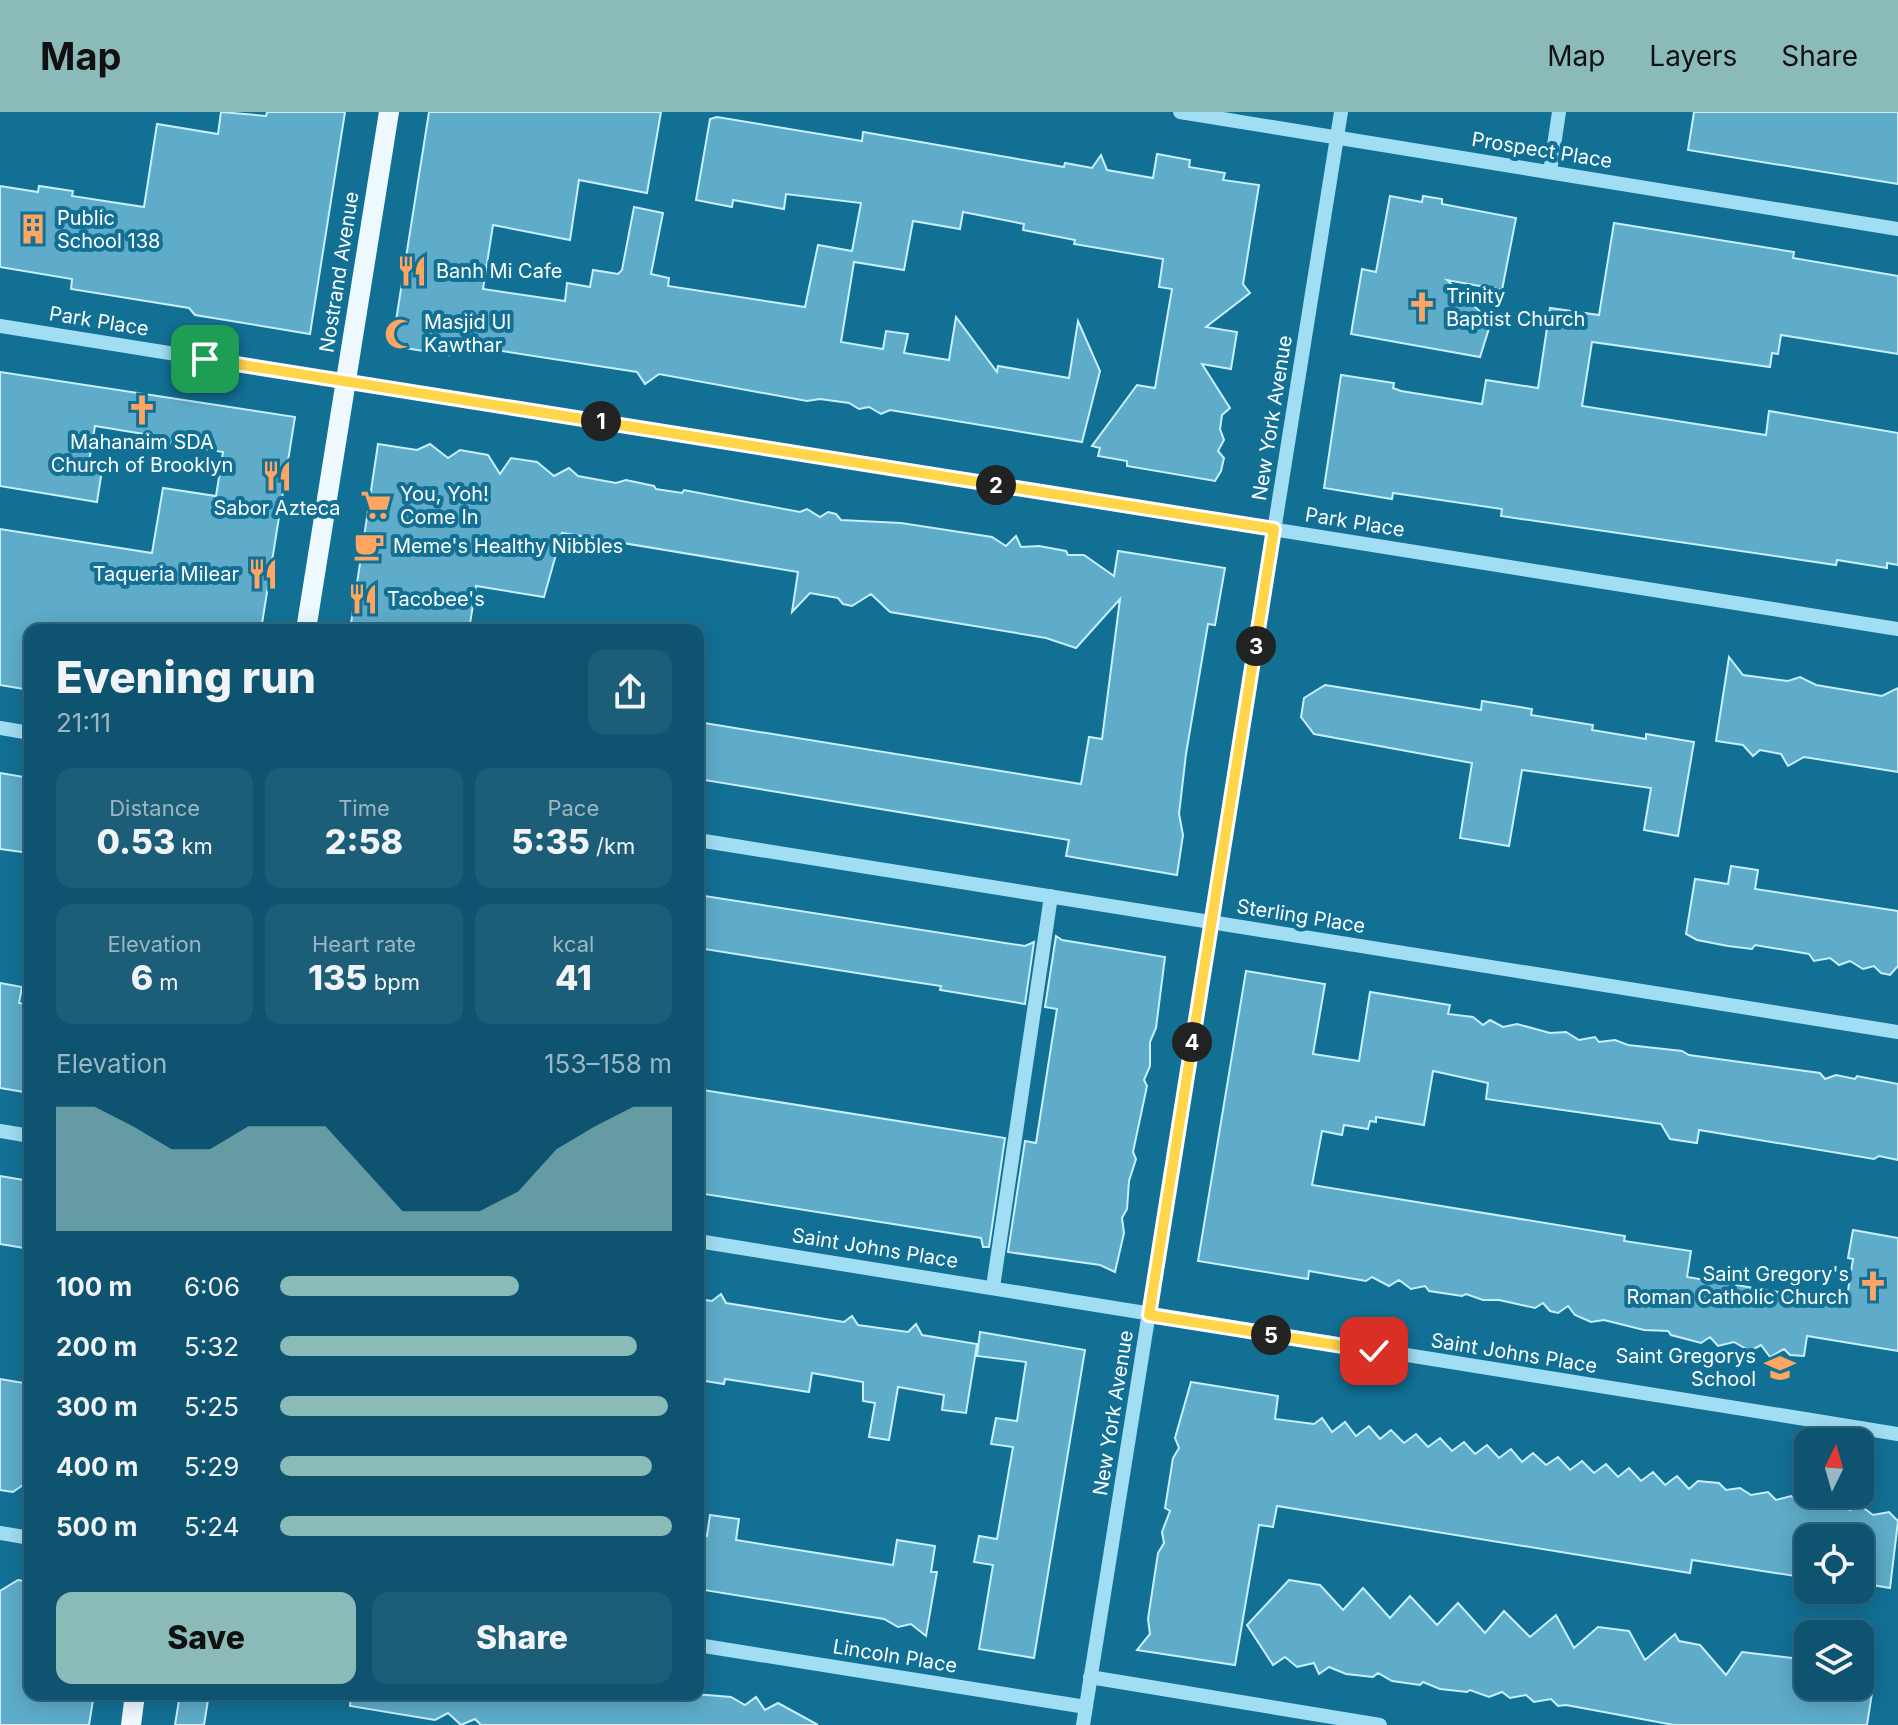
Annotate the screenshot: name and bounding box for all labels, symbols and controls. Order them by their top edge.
text: Map [40,33,121,79]
text: Map [1547,39,1605,73]
text: Layers [1649,39,1737,73]
text: Share [1781,39,1858,73]
street label: Prospect Place [1470,127,1614,173]
street label: Nostrand Avenue [314,190,364,354]
place label: Public School 138 [57,206,160,253]
building icon: Public School 138 [16,212,50,246]
restaurant icon: Banh Mi Cafe [395,254,429,288]
place label: Banh Mi Cafe [436,259,562,283]
place label: Trinity Baptist Church [1446,284,1585,331]
church icon: Trinity Baptist Church [1405,290,1439,324]
street label: Park Place [48,301,150,341]
place label: Masjid Ul Kawthar [424,310,511,357]
mosque icon: Masjid Ul Kawthar [383,317,417,351]
pin [171,325,239,393]
street label: New York Avenue [1247,334,1297,502]
icon: arrive [183,337,227,381]
church icon: Mahanaim SDA Church of Brooklyn [125,393,159,427]
pin: 1 [581,401,621,441]
text: 1 [596,408,606,434]
place label: Mahanaim SDA Church of Brooklyn [51,430,233,477]
restaurant icon: Sabor Azteca [260,459,294,493]
pin: 2 [976,465,1016,505]
text: 2 [989,472,1003,498]
place label: You, Yoh! Come In [400,482,489,529]
supermarket icon: You, Yoh! Come In [359,488,393,522]
place label: Sabor Azteca [213,496,341,520]
street label: Park Place [1304,502,1406,542]
cafe icon: Meme's Healthy Nibbles [352,529,386,563]
place label: Meme's Healthy Nibbles [393,534,623,558]
restaurant icon: Taqueria Milear [246,557,280,591]
place label: Taqueria Milear [93,562,239,586]
restaurant icon: Tacobee's [346,582,380,616]
place label: Tacobee's [387,587,485,611]
pin: 3 [1236,626,1276,666]
text: 3 [1249,633,1263,659]
text: Evening run [56,650,316,704]
button: share [588,650,672,734]
text: 21:11 [56,707,111,738]
text: Distance [109,795,200,821]
text: Time [338,795,390,821]
text: Pace [547,795,599,821]
text: 0.53 [96,821,175,862]
text: 2:58 [325,821,403,862]
text: 5:35 [511,821,590,862]
text: km [175,833,213,859]
text: /km [590,833,635,859]
street label: Sterling Place [1235,894,1367,938]
text: Elevation [108,931,202,957]
text: Heart rate [312,931,416,957]
text: kcal [552,931,594,957]
text: 6 [131,957,153,998]
text: 135 [308,957,368,998]
text: 41 [555,957,592,998]
text: m [153,969,179,995]
text: bpm [368,969,420,995]
pin: 4 [1172,1022,1212,1062]
text: 4 [1185,1029,1199,1055]
text: Elevation [56,1048,167,1079]
text: 153–158 m [544,1048,672,1079]
street label: Saint Johns Place [790,1223,960,1273]
place label: Saint Gregory's Roman Catholic Church [1627,1262,1849,1309]
church icon: Saint Gregory's Roman Catholic Church [1856,1269,1890,1303]
text: 100 m [56,1271,132,1302]
text: 6:06 [184,1271,240,1302]
pin: 5 [1251,1315,1291,1355]
pin [1340,1317,1408,1385]
text: 5 [1264,1322,1278,1348]
street label: Saint Johns Place [1429,1328,1599,1378]
street label: New York Avenue [1088,1329,1138,1497]
icon: check [1352,1329,1396,1373]
text: 200 m [56,1331,137,1362]
text: 5:32 [184,1331,239,1362]
place label: Saint Gregorys School [1615,1344,1756,1391]
school or university icon: Saint Gregorys School [1763,1351,1797,1385]
text: 300 m [56,1391,138,1422]
text: 5:25 [184,1391,239,1422]
north arrow [1794,1428,1874,1508]
map controls [1794,1428,1874,1700]
text: 400 m [56,1451,139,1482]
text: 5:29 [184,1451,239,1482]
text: 500 m [56,1511,138,1542]
text: 5:24 [184,1511,240,1542]
button: locate [1794,1524,1874,1604]
button: Save [56,1592,356,1684]
button: Share [372,1592,672,1684]
button: layers [1794,1620,1874,1700]
street label: Lincoln Place [831,1634,959,1678]

